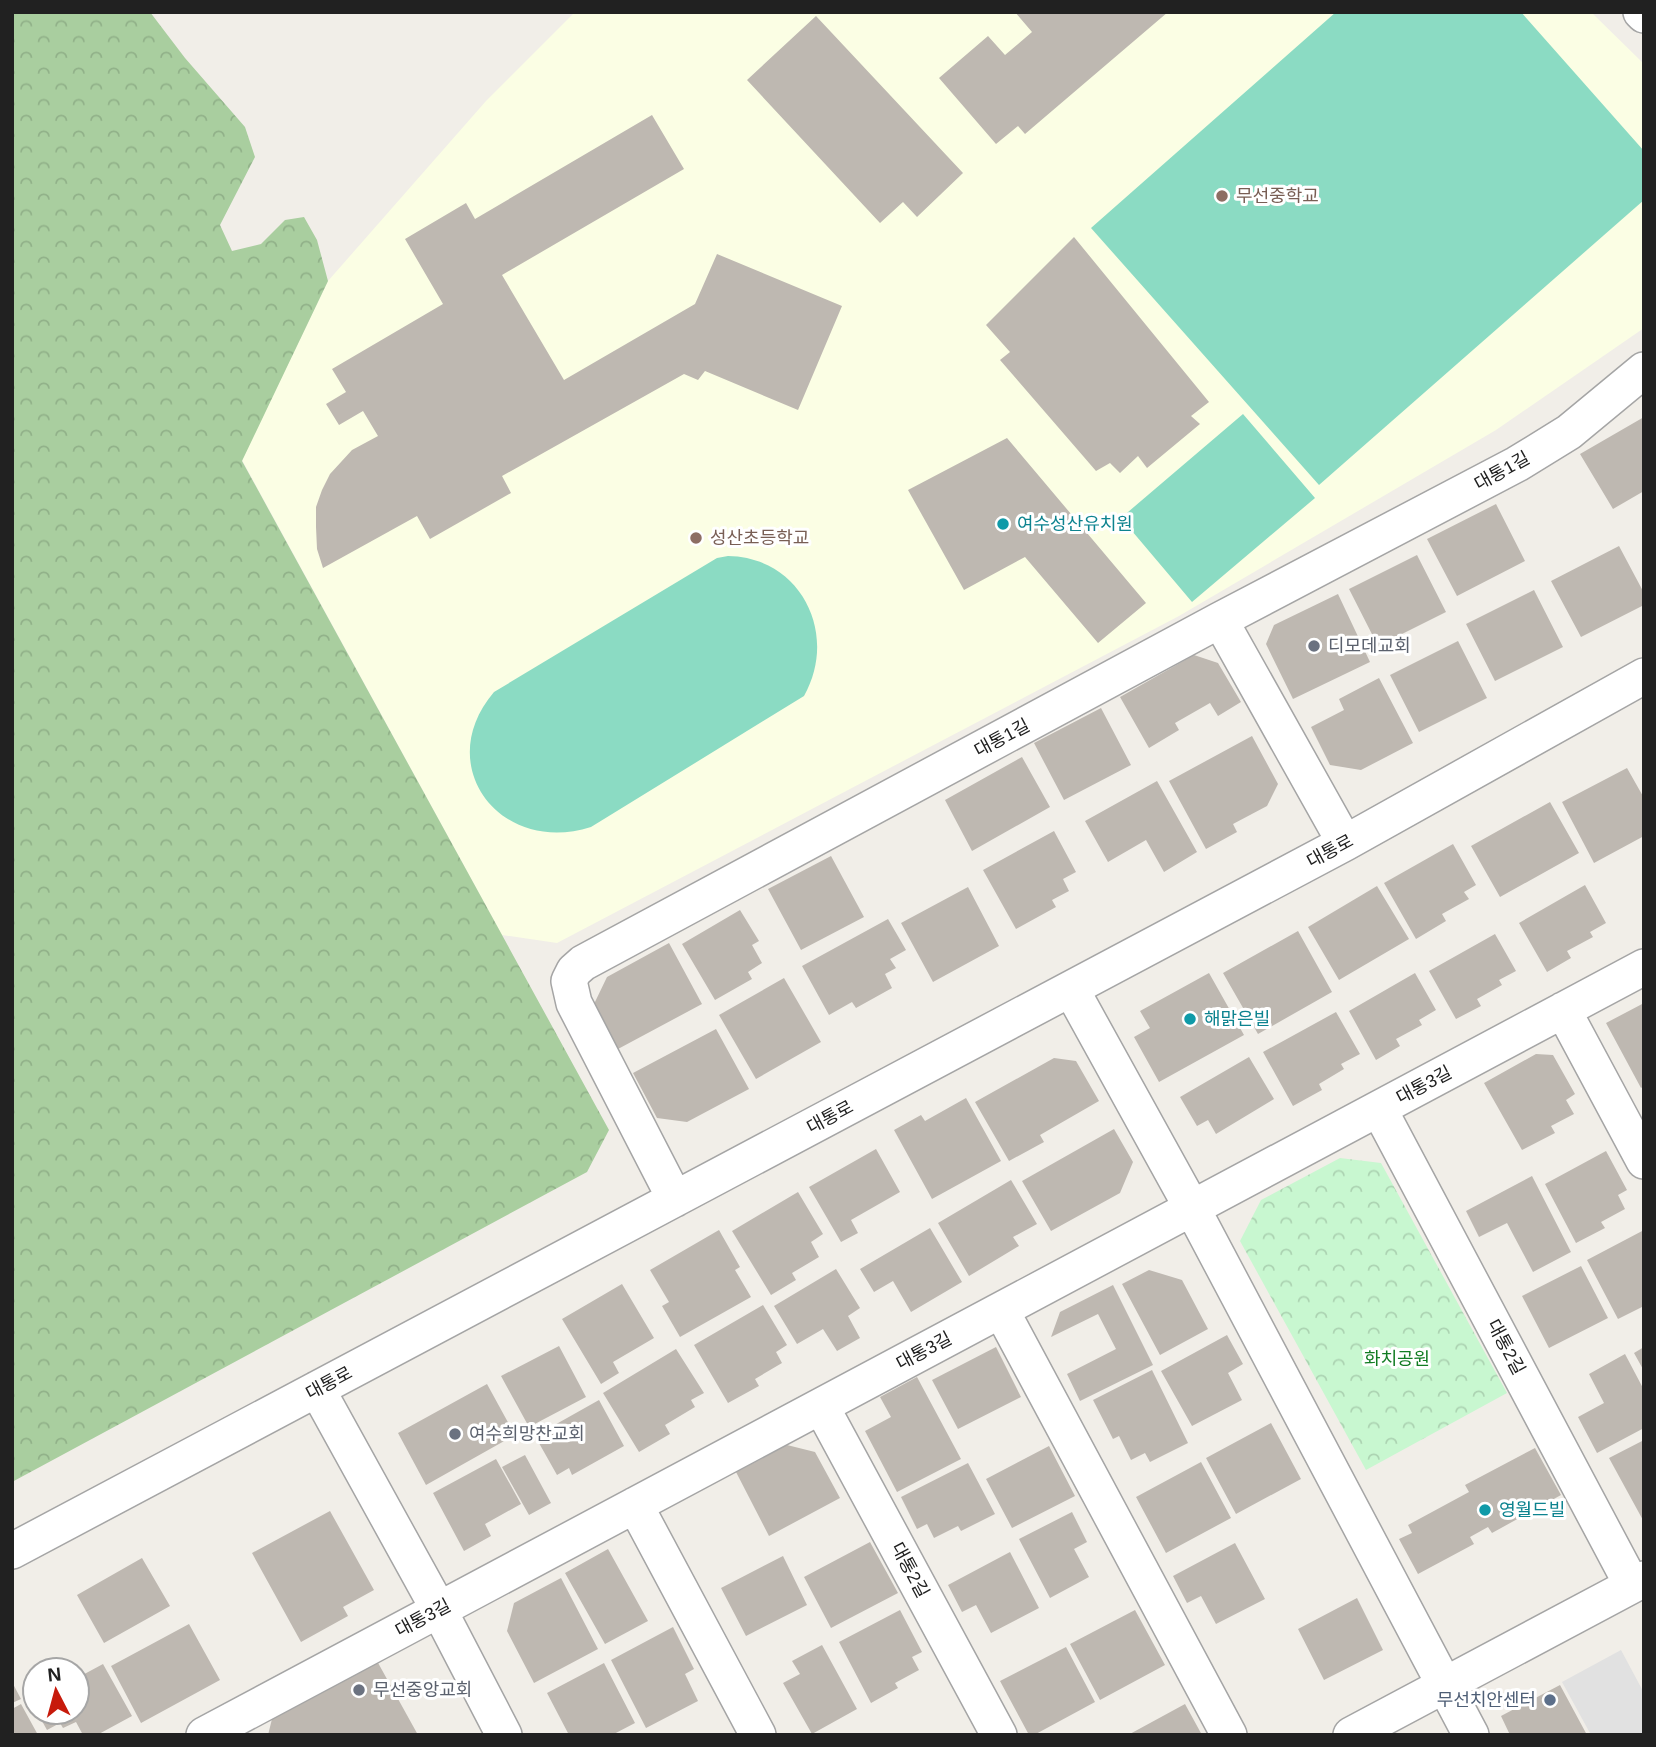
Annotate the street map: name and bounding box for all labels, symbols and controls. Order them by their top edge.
place label: 무선중학교 [1236,186,1319,206]
marker: 무선중학교 [1214,188,1230,204]
street label: 대통1길 [1471,448,1533,494]
place label: 여수성산유치원 [1017,514,1133,534]
marker: 여수성산유치원 [995,516,1011,532]
place label: 성산초등학교 [710,528,809,548]
marker: 성산초등학교 [688,530,704,546]
place label: 디모데교회 [1328,636,1411,656]
marker: 디모데교회 [1306,638,1322,654]
street label: 대통1길 [971,715,1033,761]
street label: 대통로 [1303,831,1357,871]
place label: 해맑은빌 [1204,1009,1270,1029]
marker: 해맑은빌 [1182,1011,1198,1027]
street label: 대통3길 [1393,1062,1455,1108]
street label: 대통로 [803,1097,857,1137]
street label: 대통2길 [1483,1316,1529,1378]
street label: 대통3길 [893,1328,955,1374]
park label: 화치공원 [1364,1349,1430,1369]
street label: 대통로 [302,1363,356,1403]
place label: 여수희망찬교회 [469,1424,585,1444]
marker: 여수희망찬교회 [447,1426,463,1442]
place label: 영월드빌 [1499,1500,1565,1520]
marker: 영월드빌 [1477,1502,1493,1518]
street label: 대통2길 [887,1539,933,1601]
street label: 대통3길 [392,1595,454,1641]
north arrow [21,1656,91,1726]
text: N [46,1663,62,1686]
place label: 무선중앙교회 [373,1680,472,1700]
marker: 무선중앙교회 [351,1682,367,1698]
place label: 무선치안센터 [1437,1690,1536,1710]
marker: 무선치안센터 [1542,1692,1558,1708]

